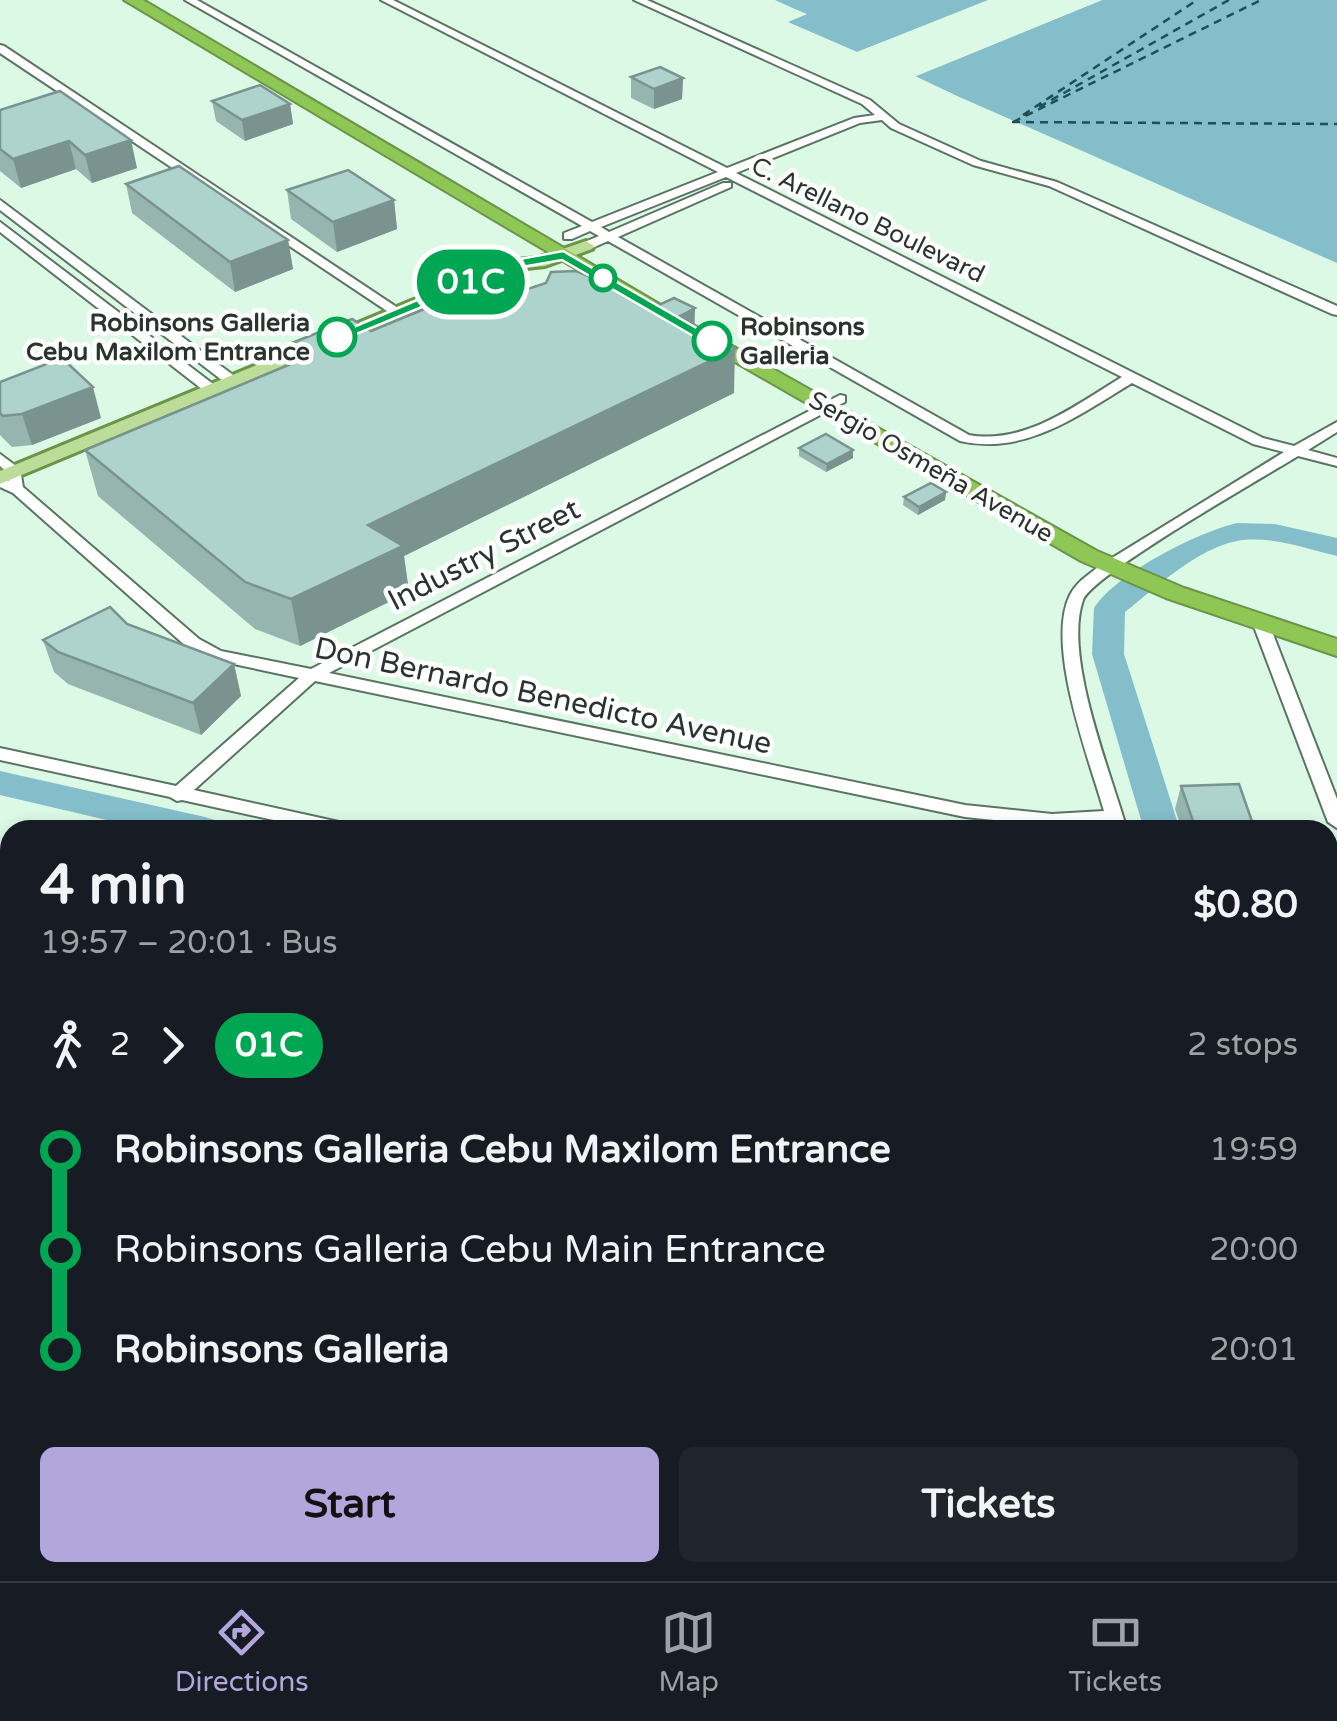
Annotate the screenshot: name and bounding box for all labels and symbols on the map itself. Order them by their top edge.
street label: C. Arellano Boulevard [747,150,989,290]
line badge: 01C [414,250,528,314]
unlabelled marker [590,265,616,291]
place label: Robinsons Galleria Cebu Maxilom Entrance [26,308,310,367]
place label: Robinsons Galleria [740,312,865,371]
marker: Robinsons Galleria Cebu Maxilom Entrance [318,318,356,356]
marker: Robinsons Galleria [693,322,731,360]
street label: Sergio Osmeña Avenue [804,385,1058,549]
street label: Industry Street [382,491,586,619]
street label: Don Bernardo Benedicto Avenue [311,629,775,763]

